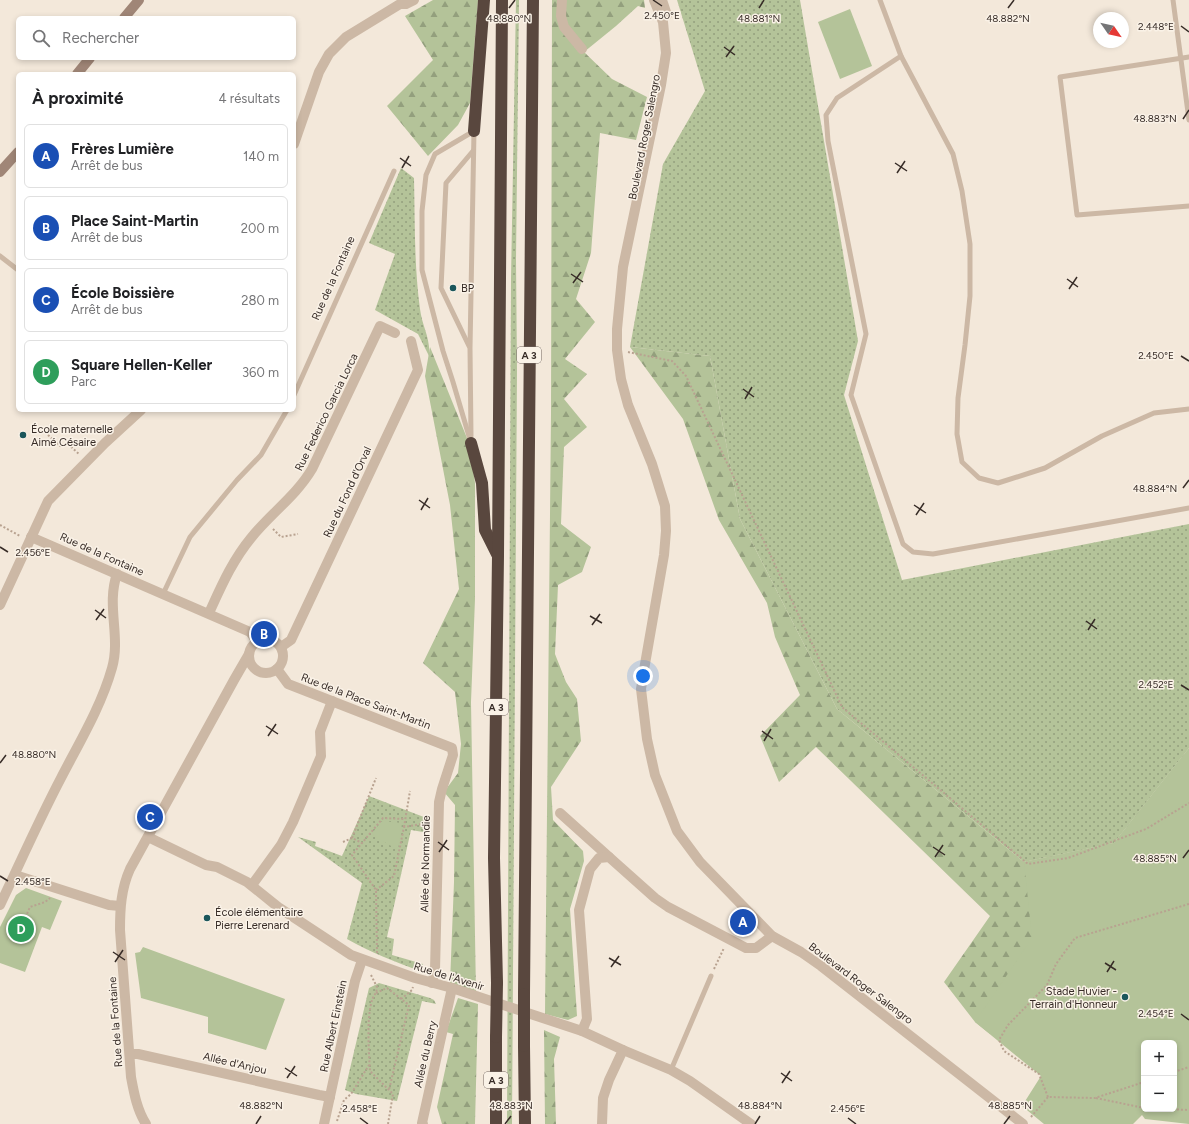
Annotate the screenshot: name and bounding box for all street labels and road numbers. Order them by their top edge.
street label: Boulevard Roger Salengro [626,73,663,201]
street label: Rue de la Fontaine [309,234,358,322]
road number: A 3 [517,347,541,363]
street label: Rue Federico Garcia Lorca [292,351,361,473]
street label: Rue du Fond d'Orval [321,445,374,540]
street label: Rue de la Fontaine [58,530,146,579]
street label: Rue de la Place Saint-Martin [299,671,433,732]
road number: A 3 [484,699,508,715]
street label: Allée de Normandie [418,815,433,913]
street label: Boulevard Roger Salengro [806,940,915,1027]
street label: Rue de l'Avenir [412,960,486,993]
street label: Rue de la Fontaine [106,976,125,1068]
street label: Rue Albert Einstein [317,979,350,1073]
street label: Allée du Berry [411,1019,440,1089]
street label: Allée d'Anjou [202,1050,268,1077]
road number: A 3 [484,1072,508,1088]

